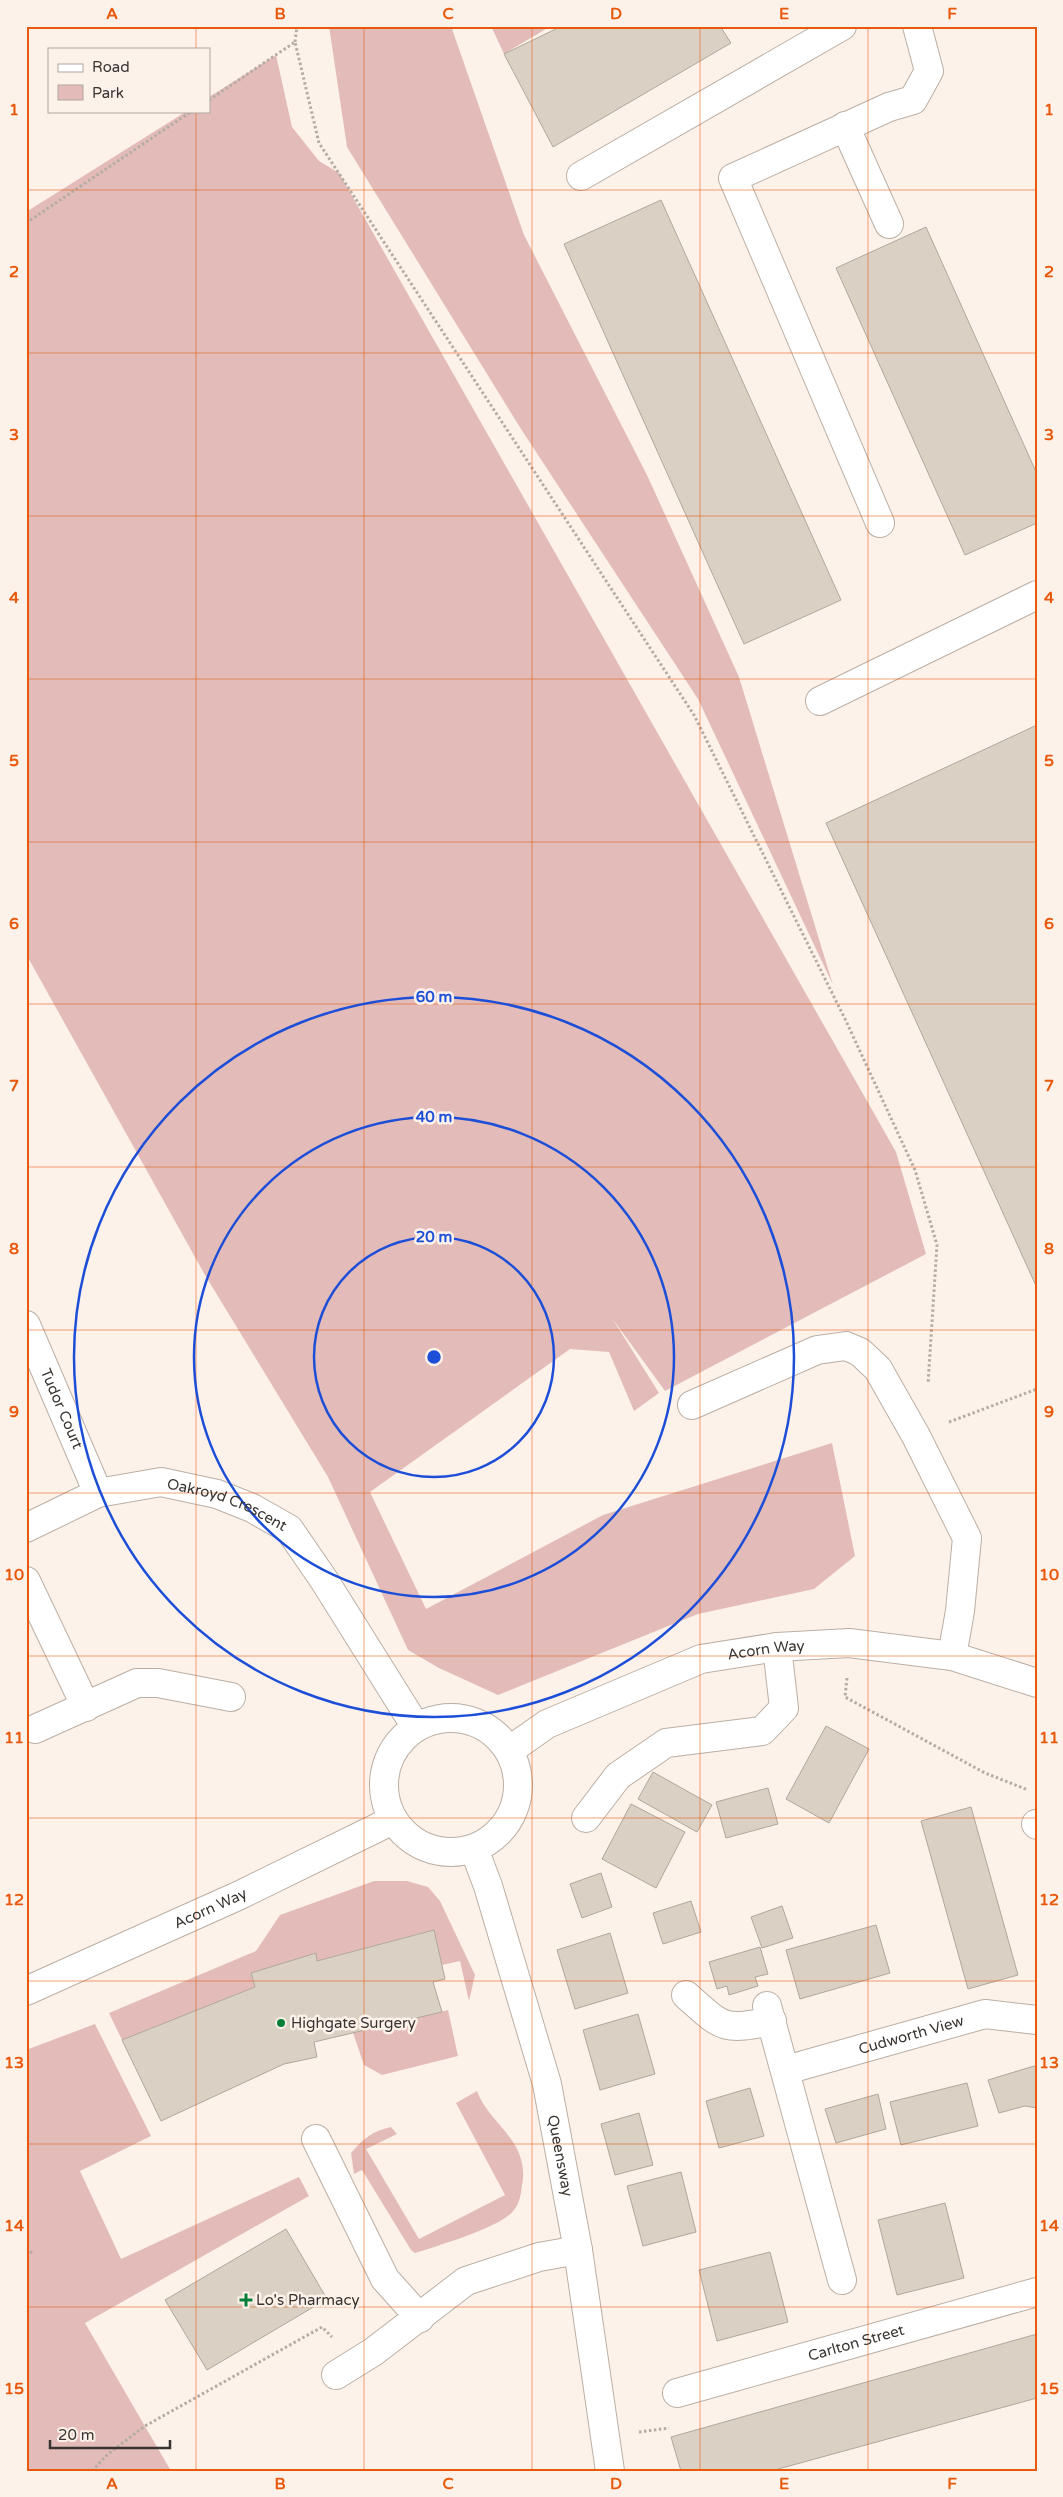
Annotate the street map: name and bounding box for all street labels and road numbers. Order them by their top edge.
street label: Tudor Court [37,1366,87,1452]
street label: Oakroyd Crescent [165,1475,290,1535]
street label: Acorn Way [726,1636,805,1664]
street label: Acorn Way [171,1884,250,1932]
street label: Cudworth View [856,2011,966,2058]
street label: Queensway [544,2113,577,2198]
street label: Carlton Street [806,2321,906,2365]

